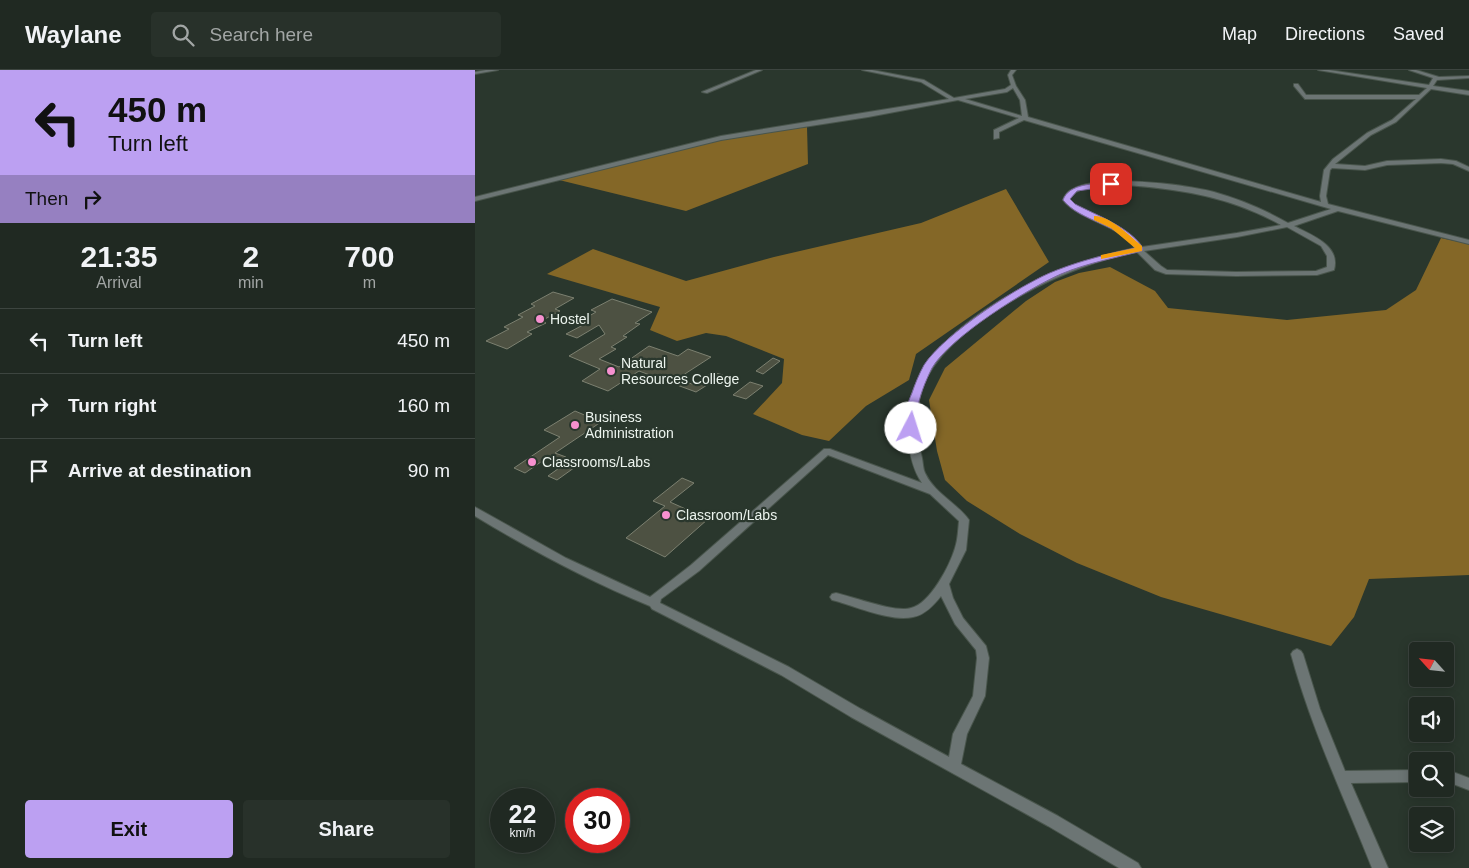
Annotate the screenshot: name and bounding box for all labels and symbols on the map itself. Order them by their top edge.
pin [1090,163,1132,205]
place label: Hostel [550,311,590,327]
marker: Hostel [534,313,546,325]
place label: Natural Resources College [621,355,739,387]
marker: Natural Resources College [605,365,617,377]
position arrow [884,401,936,453]
place label: Business Administration [585,409,674,441]
marker: Business Administration [569,419,581,431]
place label: Classrooms/Labs [542,454,650,470]
marker: Classrooms/Labs [526,456,538,468]
place label: Classroom/Labs [676,507,777,523]
marker: Classroom/Labs [660,509,672,521]
north arrow [1409,642,1454,688]
speed limit sign: 30 [565,788,630,853]

